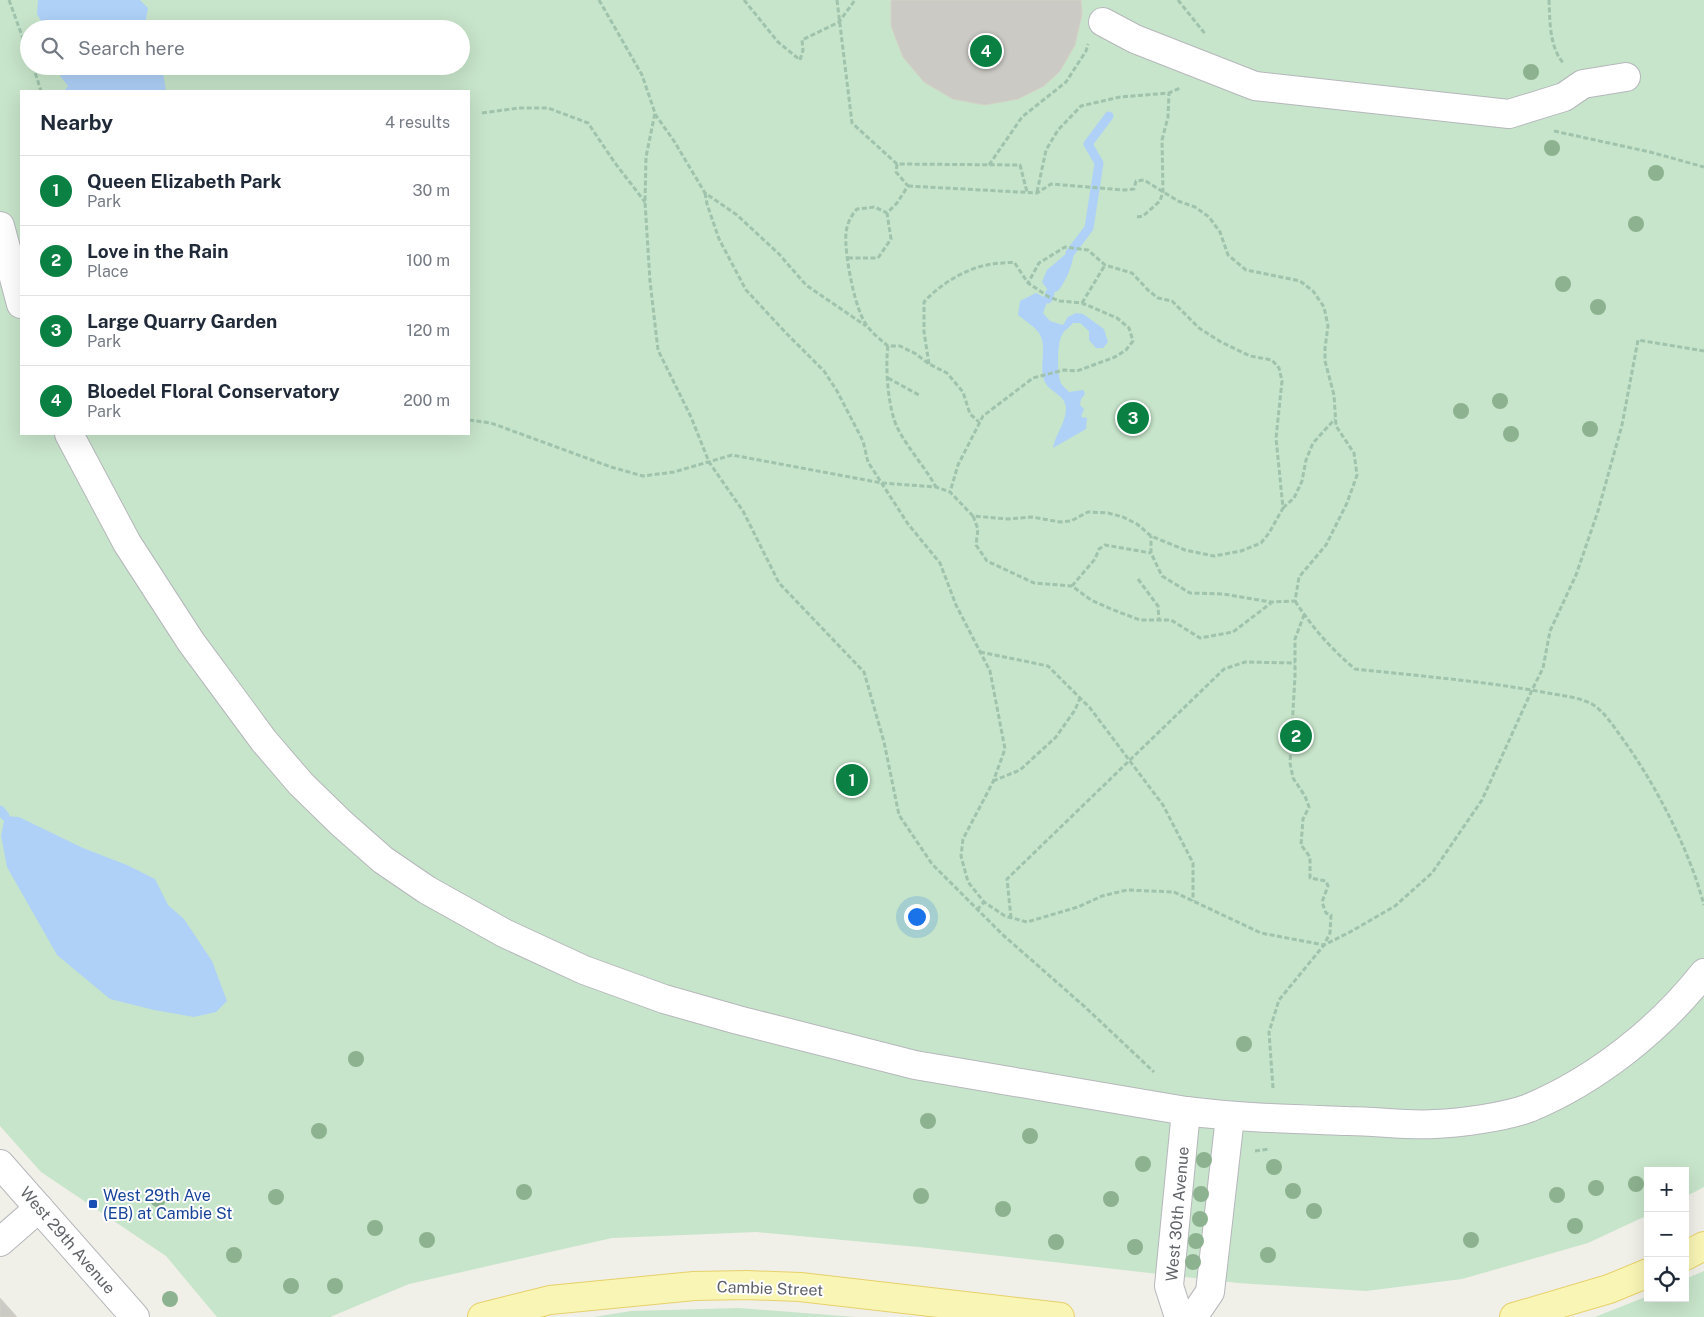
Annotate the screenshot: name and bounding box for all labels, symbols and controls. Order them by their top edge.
search box [20,20,470,75]
pin: 4 [970,32,1002,70]
icon: search [38,34,66,62]
text: Search here [78,37,185,59]
text: Nearby [40,110,113,135]
text: 4 results [385,113,450,132]
text: Queen Elizabeth Park [87,170,281,192]
text: 1 [53,181,59,200]
text: 30 m [413,181,450,200]
text: Park [87,192,121,211]
text: Love in the Rain [87,240,228,262]
text: 2 [51,251,61,270]
text: 100 m [406,251,450,270]
text: Place [87,262,129,281]
text: Large Quarry Garden [87,310,277,332]
text: 3 [51,321,61,340]
text: 120 m [406,321,450,340]
text: Park [87,332,121,351]
text: Bloedel Floral Conservatory [87,380,340,402]
text: 4 [51,391,61,410]
text: 200 m [403,391,450,410]
pin: 3 [1117,399,1149,437]
text: Park [87,402,121,421]
pin: 2 [1280,717,1312,755]
pin: 1 [836,761,868,799]
your location [904,904,930,930]
street label: West 30th Avenue [1162,1146,1193,1282]
map controls [1644,1167,1689,1302]
button: + [1644,1167,1689,1212]
street label: West 29th Avenue [16,1183,119,1298]
place label: West 29th Ave (EB) at Cambie St [103,1186,233,1223]
marker: West 29th Ave (EB) at Cambie St [87,1198,99,1210]
button: − [1644,1212,1689,1257]
button: locate [1644,1257,1689,1302]
street label: Cambie Street [716,1277,824,1300]

